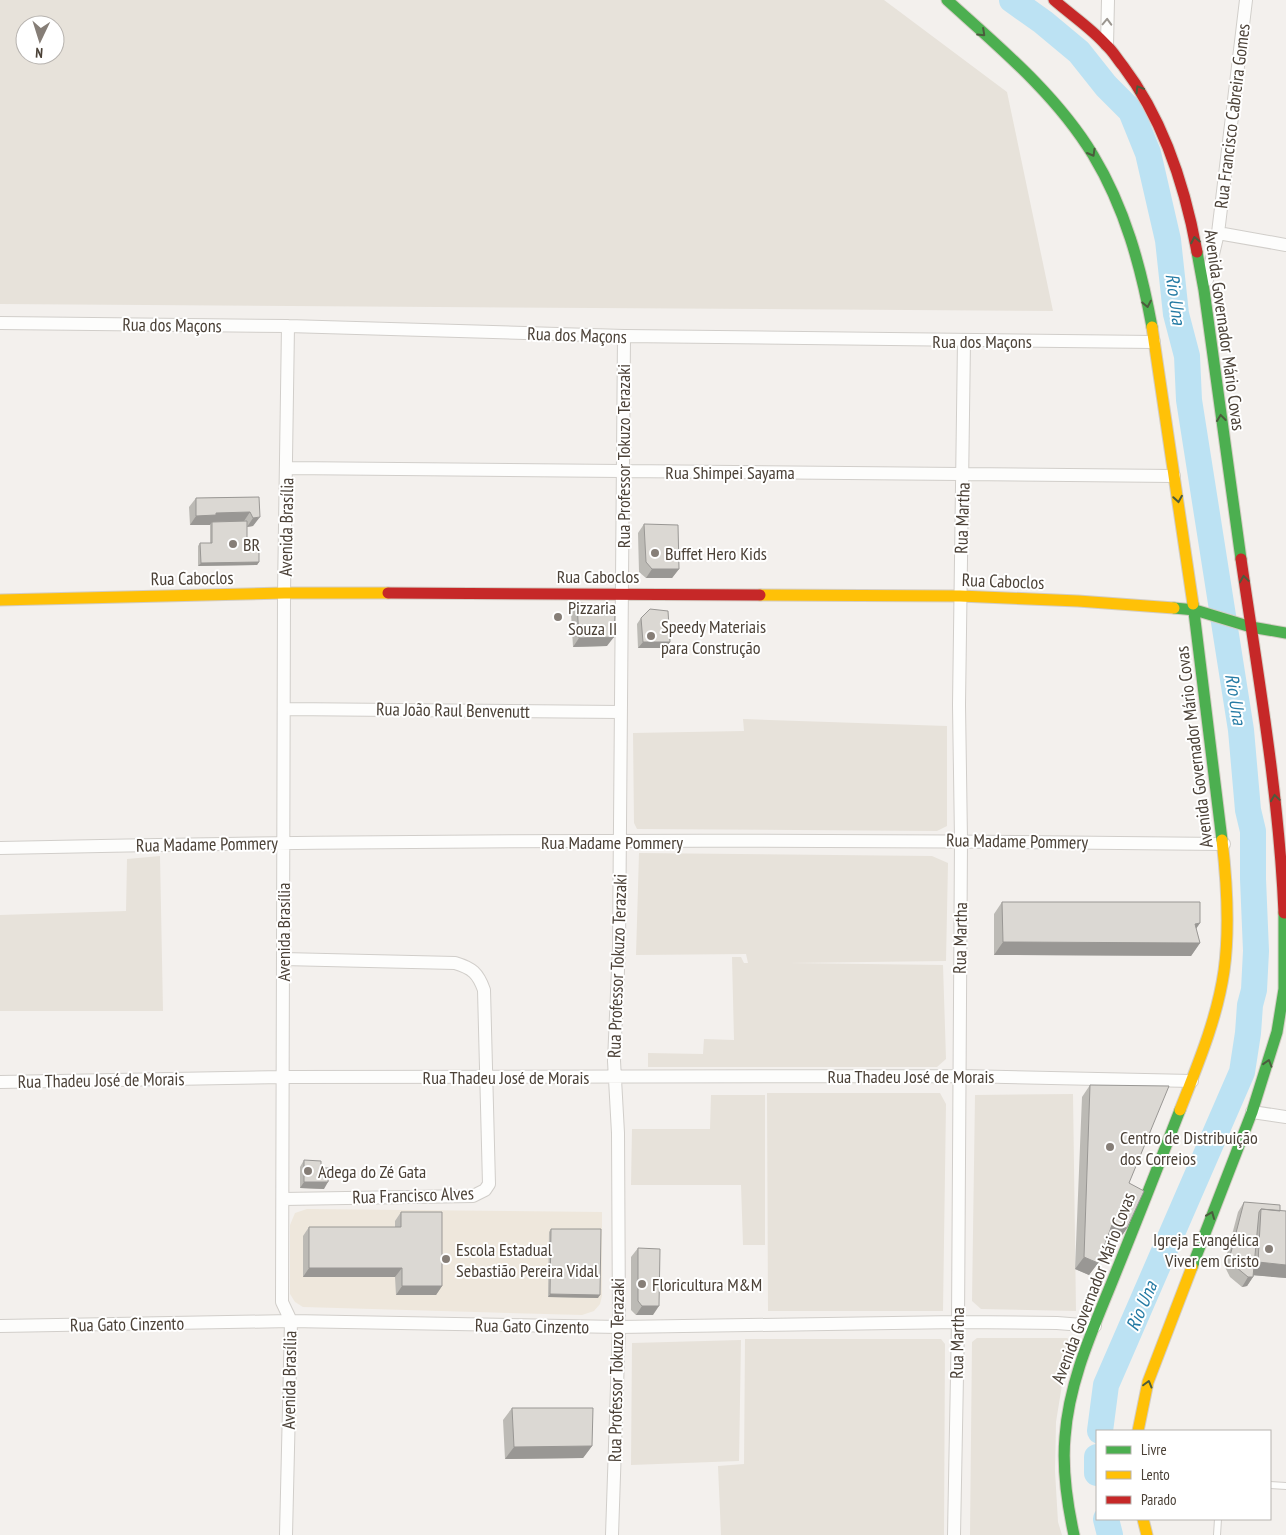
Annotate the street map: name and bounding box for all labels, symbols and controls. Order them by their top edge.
north arrow [15,15,65,65]
one-way arrow [1102,18,1113,26]
street label: Rua Francisco Cabreira Gomes [1209,22,1255,210]
one-way arrow [977,27,986,36]
text: N [35,44,43,62]
one-way arrow [1135,85,1145,94]
one-way arrow [1085,147,1095,156]
street label: Avenida Governador Mário Covas [1199,228,1251,432]
one-way arrow [1190,236,1201,245]
water label: Rio Una [1161,272,1192,327]
one-way arrow [1141,300,1151,309]
street label: Rua dos Maçons [122,313,222,337]
street label: Rua dos Maçons [527,322,627,348]
street label: Rua dos Maçons [932,330,1032,353]
street label: Rua Professor Tokuzo Terazaki [612,364,635,548]
one-way arrow [1216,414,1227,422]
street label: Rua Shimpei Sayama [665,461,795,484]
street label: Avenida Brasília [274,477,298,577]
street label: Rua Martha [949,482,975,554]
one-way arrow [1172,495,1182,504]
place label: BR [243,533,260,556]
marker: BR [227,538,239,550]
place label: Buffet Hero Kids [665,542,767,565]
marker: Buffet Hero Kids [649,547,661,559]
street label: Rua Caboclos [557,565,639,588]
street label: Rua Caboclos [150,566,234,590]
street label: Rua Caboclos [961,568,1045,594]
one-way arrow [1239,575,1250,583]
place label: Pizzaria Souza II [568,596,617,640]
marker: Pizzaria Souza II [552,611,564,623]
place label: Speedy Materiais para Construção [661,615,766,659]
marker: Speedy Materiais para Construção [645,630,657,642]
street label: Avenida Governador Mário Covas [1170,645,1218,849]
water label: Rio Una [1220,672,1252,728]
street label: Rua João Raul Benvenutt [376,697,530,723]
one-way arrow [1271,793,1281,802]
street label: Rua Madame Pommery [946,828,1088,854]
street label: Rua Madame Pommery [136,831,278,857]
street label: Rua Madame Pommery [541,831,683,854]
street label: Rua Professor Tokuzo Terazaki [602,874,632,1058]
street label: Avenida Brasília [272,883,295,981]
street label: Rua Martha [948,902,972,974]
one-way arrow [1263,1060,1273,1068]
street label: Rua Thadeu José de Morais [828,1065,994,1088]
street label: Rua Thadeu José de Morais [423,1066,589,1089]
street label: Rua Thadeu José de Morais [17,1067,185,1093]
place label: Centro de Distribuição dos Correios [1120,1126,1258,1170]
marker: Centro de Distribuição dos Correios [1104,1141,1116,1153]
place label: Adega do Zé Gata [318,1160,426,1183]
marker: Adega do Zé Gata [302,1165,314,1177]
street label: Rua Francisco Alves [352,1181,474,1209]
street label: Avenida Governador Mário Covas [1046,1189,1140,1387]
one-way arrow [1205,1211,1216,1220]
place label: Igreja Evangélica Viver em Cristo [1153,1228,1259,1272]
place label: Escola Estadual Sebastião Pereira Vidal [456,1238,599,1282]
marker: Igreja Evangélica Viver em Cristo [1263,1243,1275,1255]
marker: Escola Estadual Sebastião Pereira Vidal [440,1253,452,1265]
place label: Floricultura M&M [652,1273,762,1296]
water label: Rio Una [1120,1276,1163,1334]
street label: Rua Professor Tokuzo Terazaki [603,1278,629,1462]
marker: Floricultura M&M [636,1278,648,1290]
street label: Rua Martha [945,1307,969,1379]
street label: Rua Gato Cinzento [70,1312,184,1336]
street label: Rua Gato Cinzento [475,1314,589,1338]
street label: Avenida Brasília [277,1330,301,1430]
one-way arrow [1142,1379,1153,1388]
legend [1096,1430,1271,1520]
text: Livre [1141,1440,1167,1459]
text: Lento [1141,1465,1170,1484]
text: Parado [1141,1490,1176,1509]

